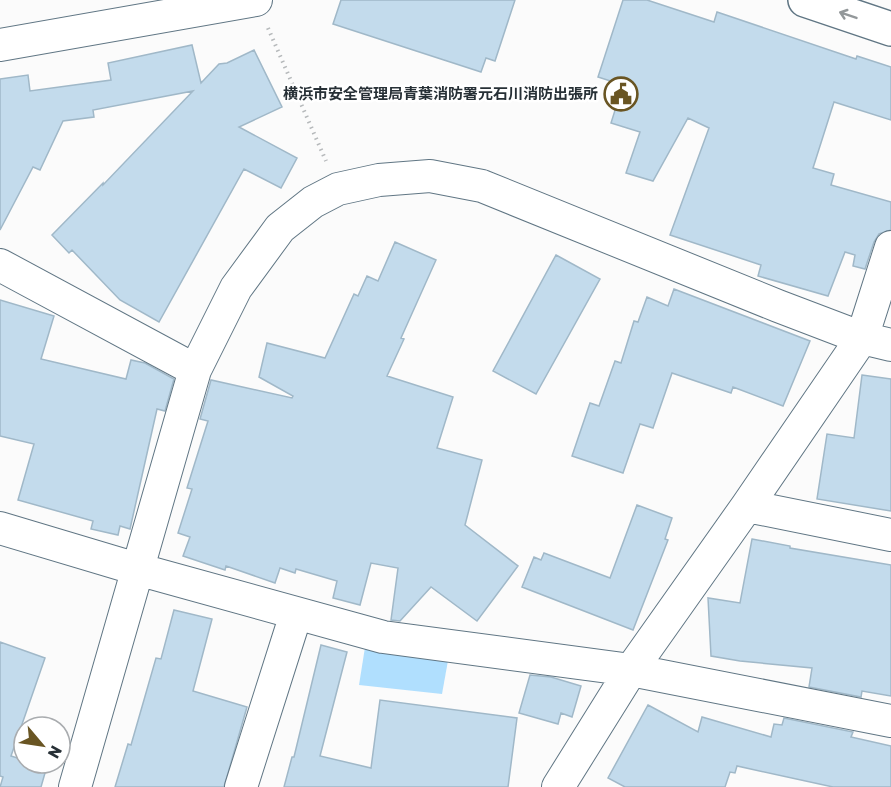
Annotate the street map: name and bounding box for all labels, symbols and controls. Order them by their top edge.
one-way arrow [839,8,858,19]
public building icon: 横浜市安全管理局青葉消防署元石川消防出張所 [603,76,639,112]
place label: 横浜市安全管理局青葉消防署元石川消防出張所 [283,85,598,103]
north arrow [12,715,72,775]
text: N [44,742,66,762]

